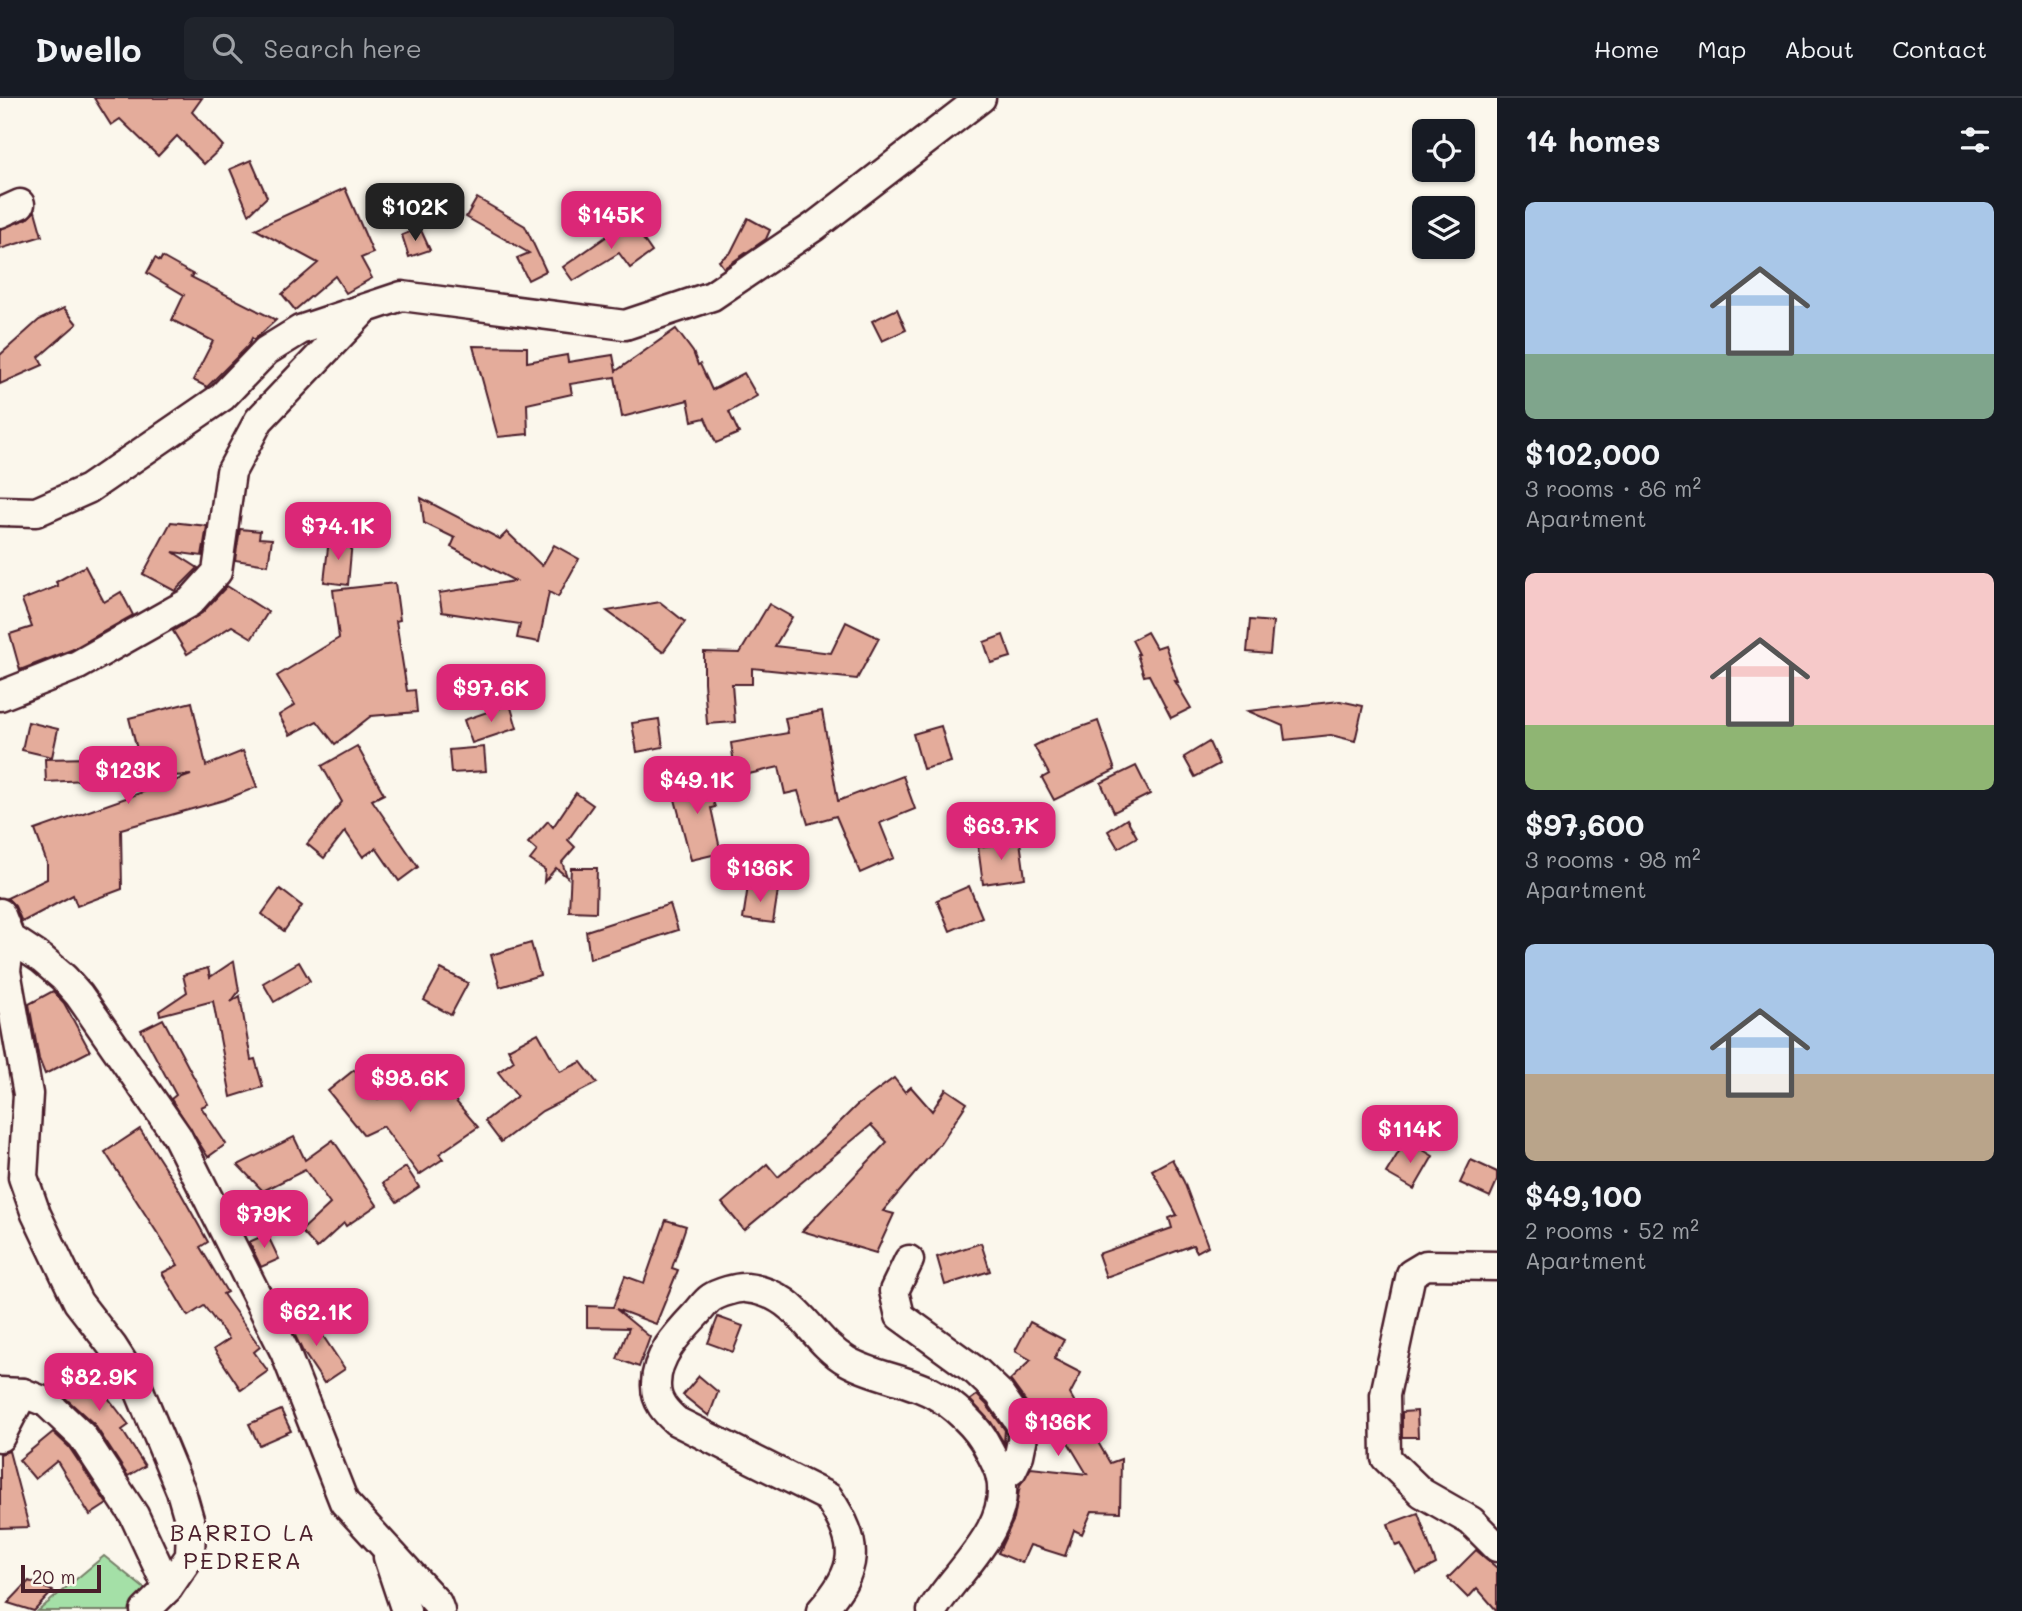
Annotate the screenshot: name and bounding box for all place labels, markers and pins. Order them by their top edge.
pin: $102K [366,184,464,243]
pin: $145K [562,192,660,251]
pin: $74.1K [281,503,395,562]
pin: $97.6K [434,664,548,724]
pin: $123K [79,746,177,806]
pin: $49.1K [640,756,754,816]
pin: $63.7K [944,802,1058,862]
pin: $136K [711,844,809,904]
pin: $98.6K [353,1054,467,1114]
pin: $114K [1361,1105,1459,1165]
pin: $79K [223,1190,305,1250]
pin: $62.1K [259,1288,373,1348]
pin: $82.9K [42,1354,156,1413]
pin: $136K [1009,1398,1107,1458]

